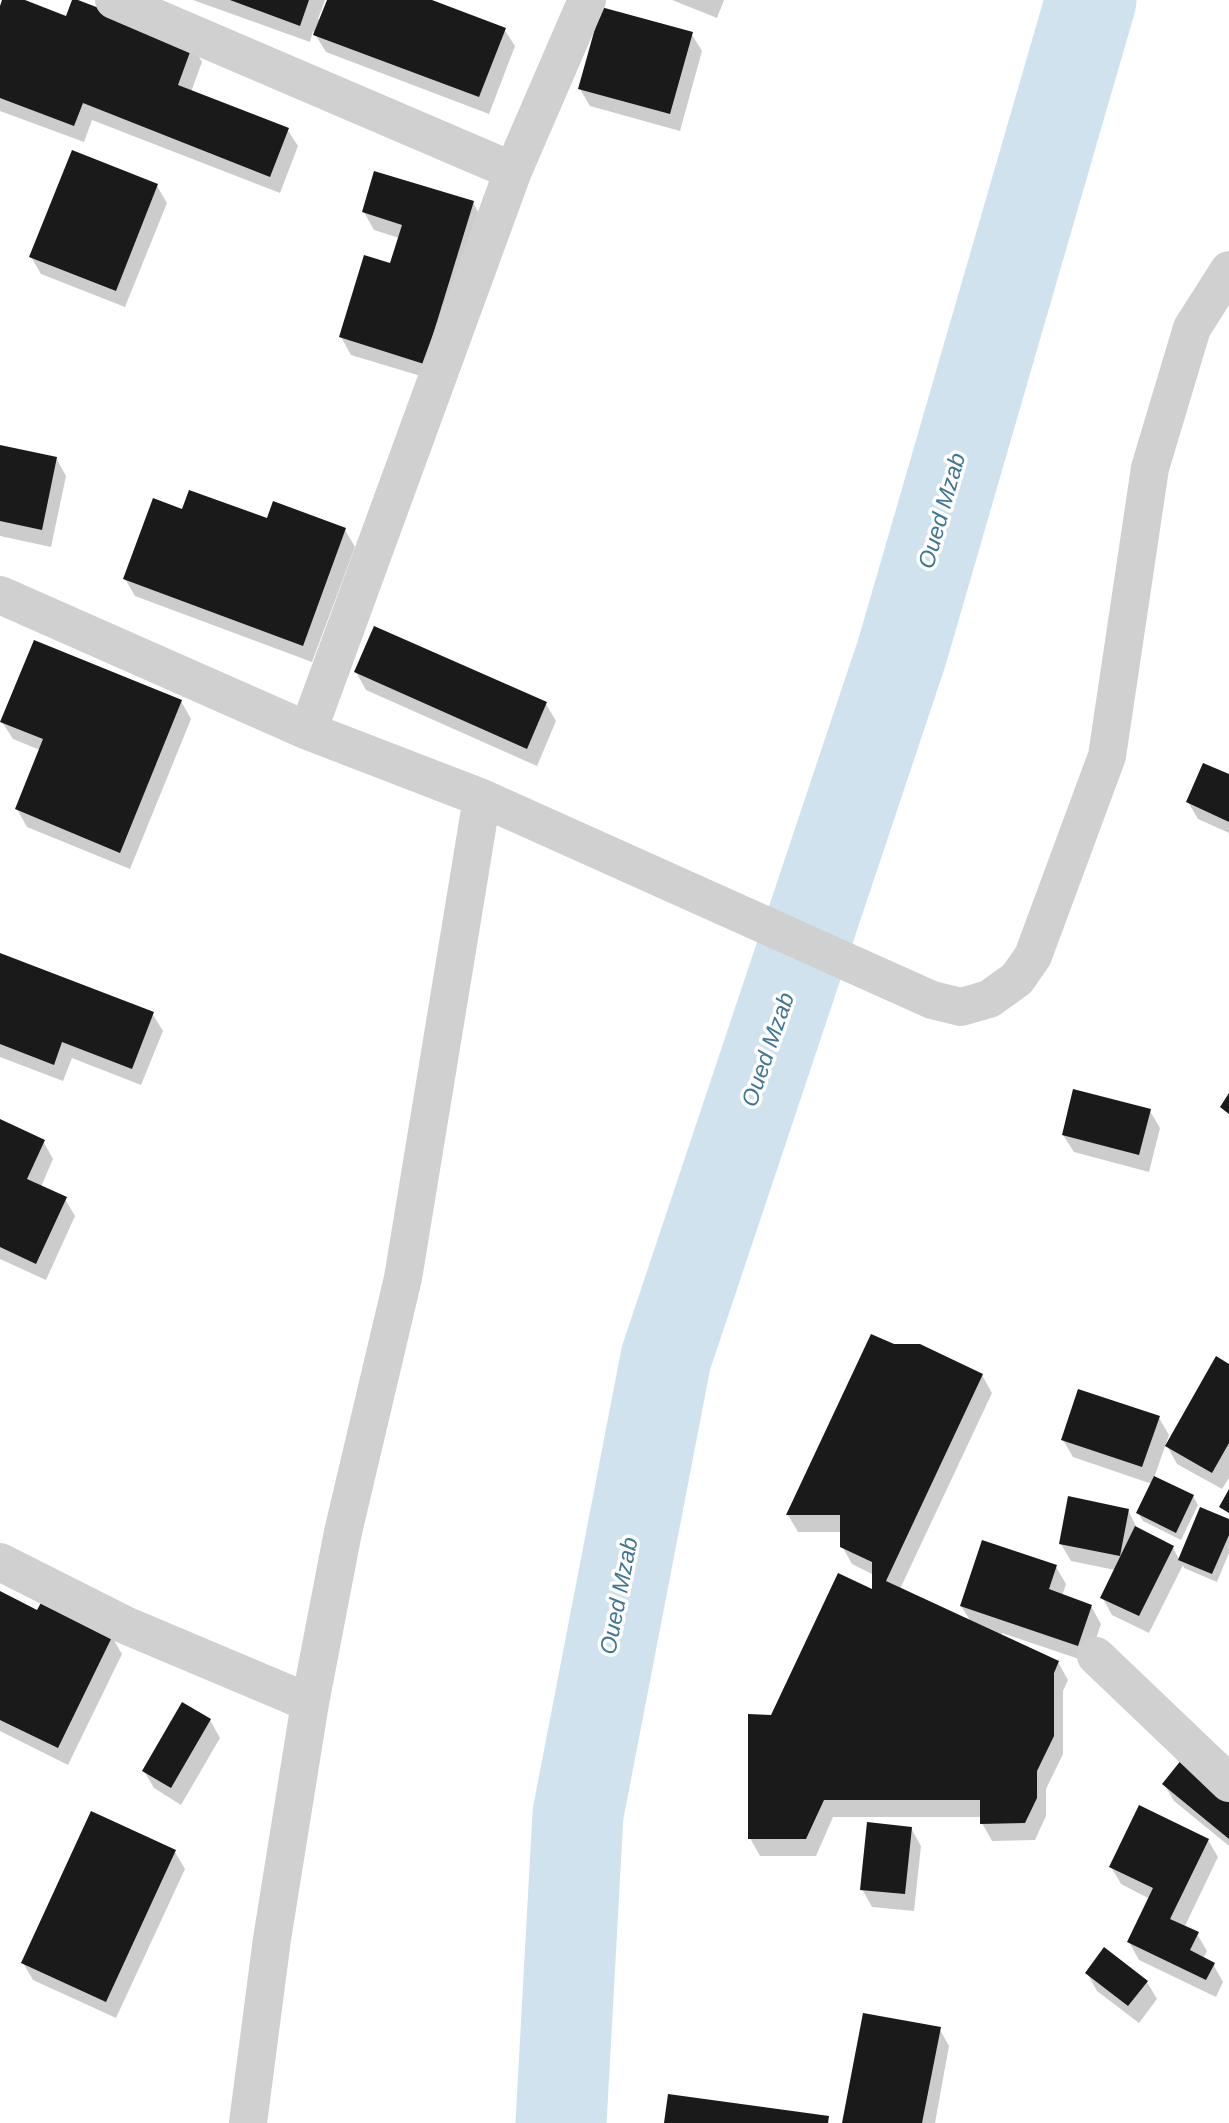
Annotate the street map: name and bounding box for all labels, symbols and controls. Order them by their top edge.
water label: Oued Mzab [913,450,973,572]
water label: Oued Mzab [737,989,801,1111]
water label: Oued Mzab [595,1535,645,1657]

